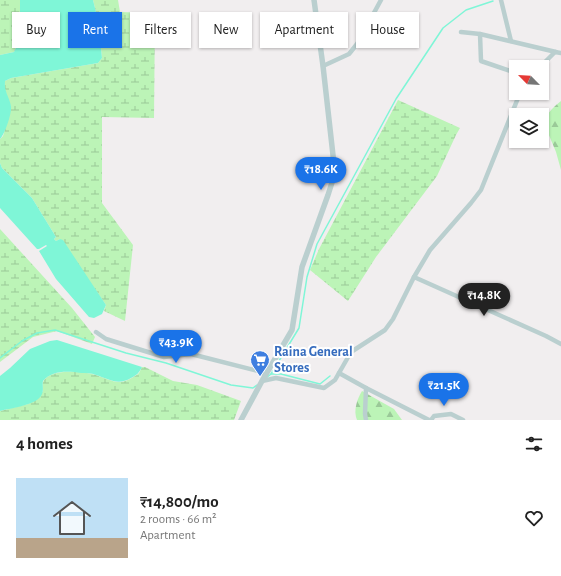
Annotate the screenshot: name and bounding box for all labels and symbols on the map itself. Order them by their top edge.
north arrow [509,60,549,100]
pin: ₹18.6K [288,157,354,191]
pin: ₹14.8K [451,283,517,317]
pin: ₹43.9K [143,330,209,364]
place label: Raina General Stores [274,345,353,375]
supermarket icon: Raina General Stores [249,349,271,377]
pin: ₹21.5K [411,373,477,407]

